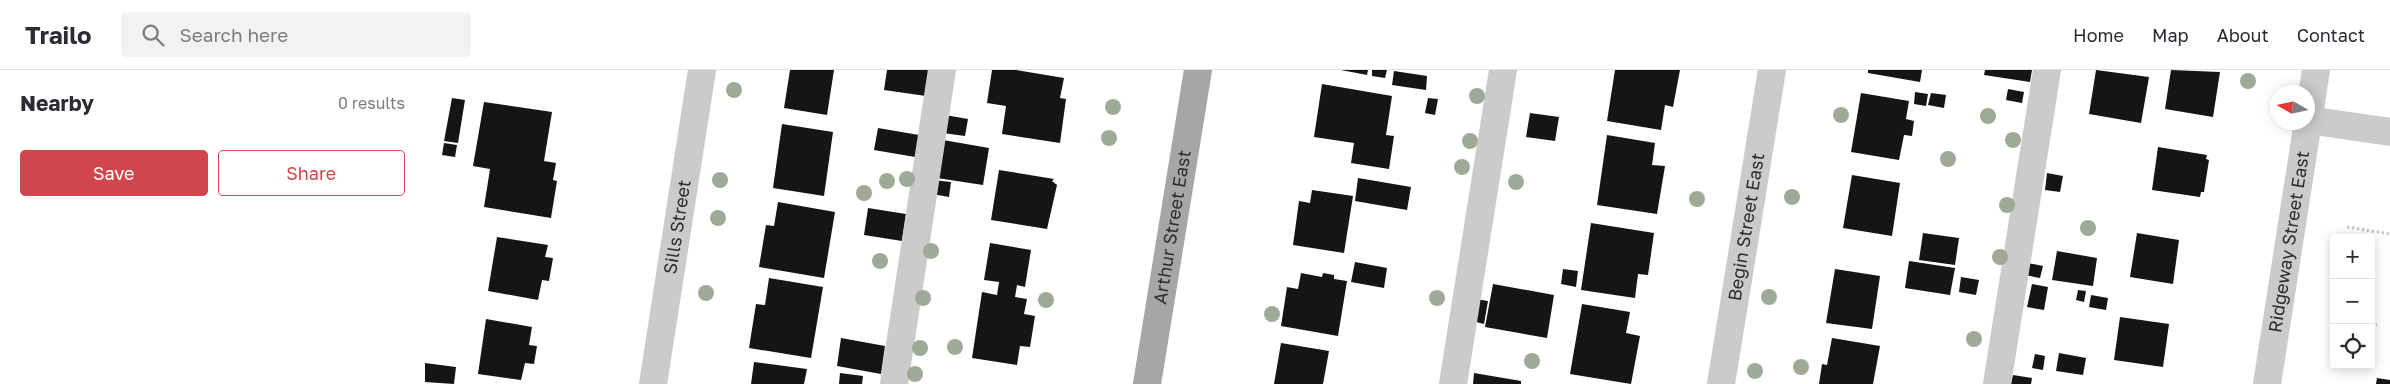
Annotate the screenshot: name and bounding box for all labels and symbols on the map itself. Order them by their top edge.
north arrow [2270,85,2315,130]
street label: Arthur Street East [1148,148,1195,306]
street label: Ridgeway Street East [2263,149,2313,334]
street label: Begin Street East [1723,151,1768,302]
street label: Sills Street [658,178,695,276]

